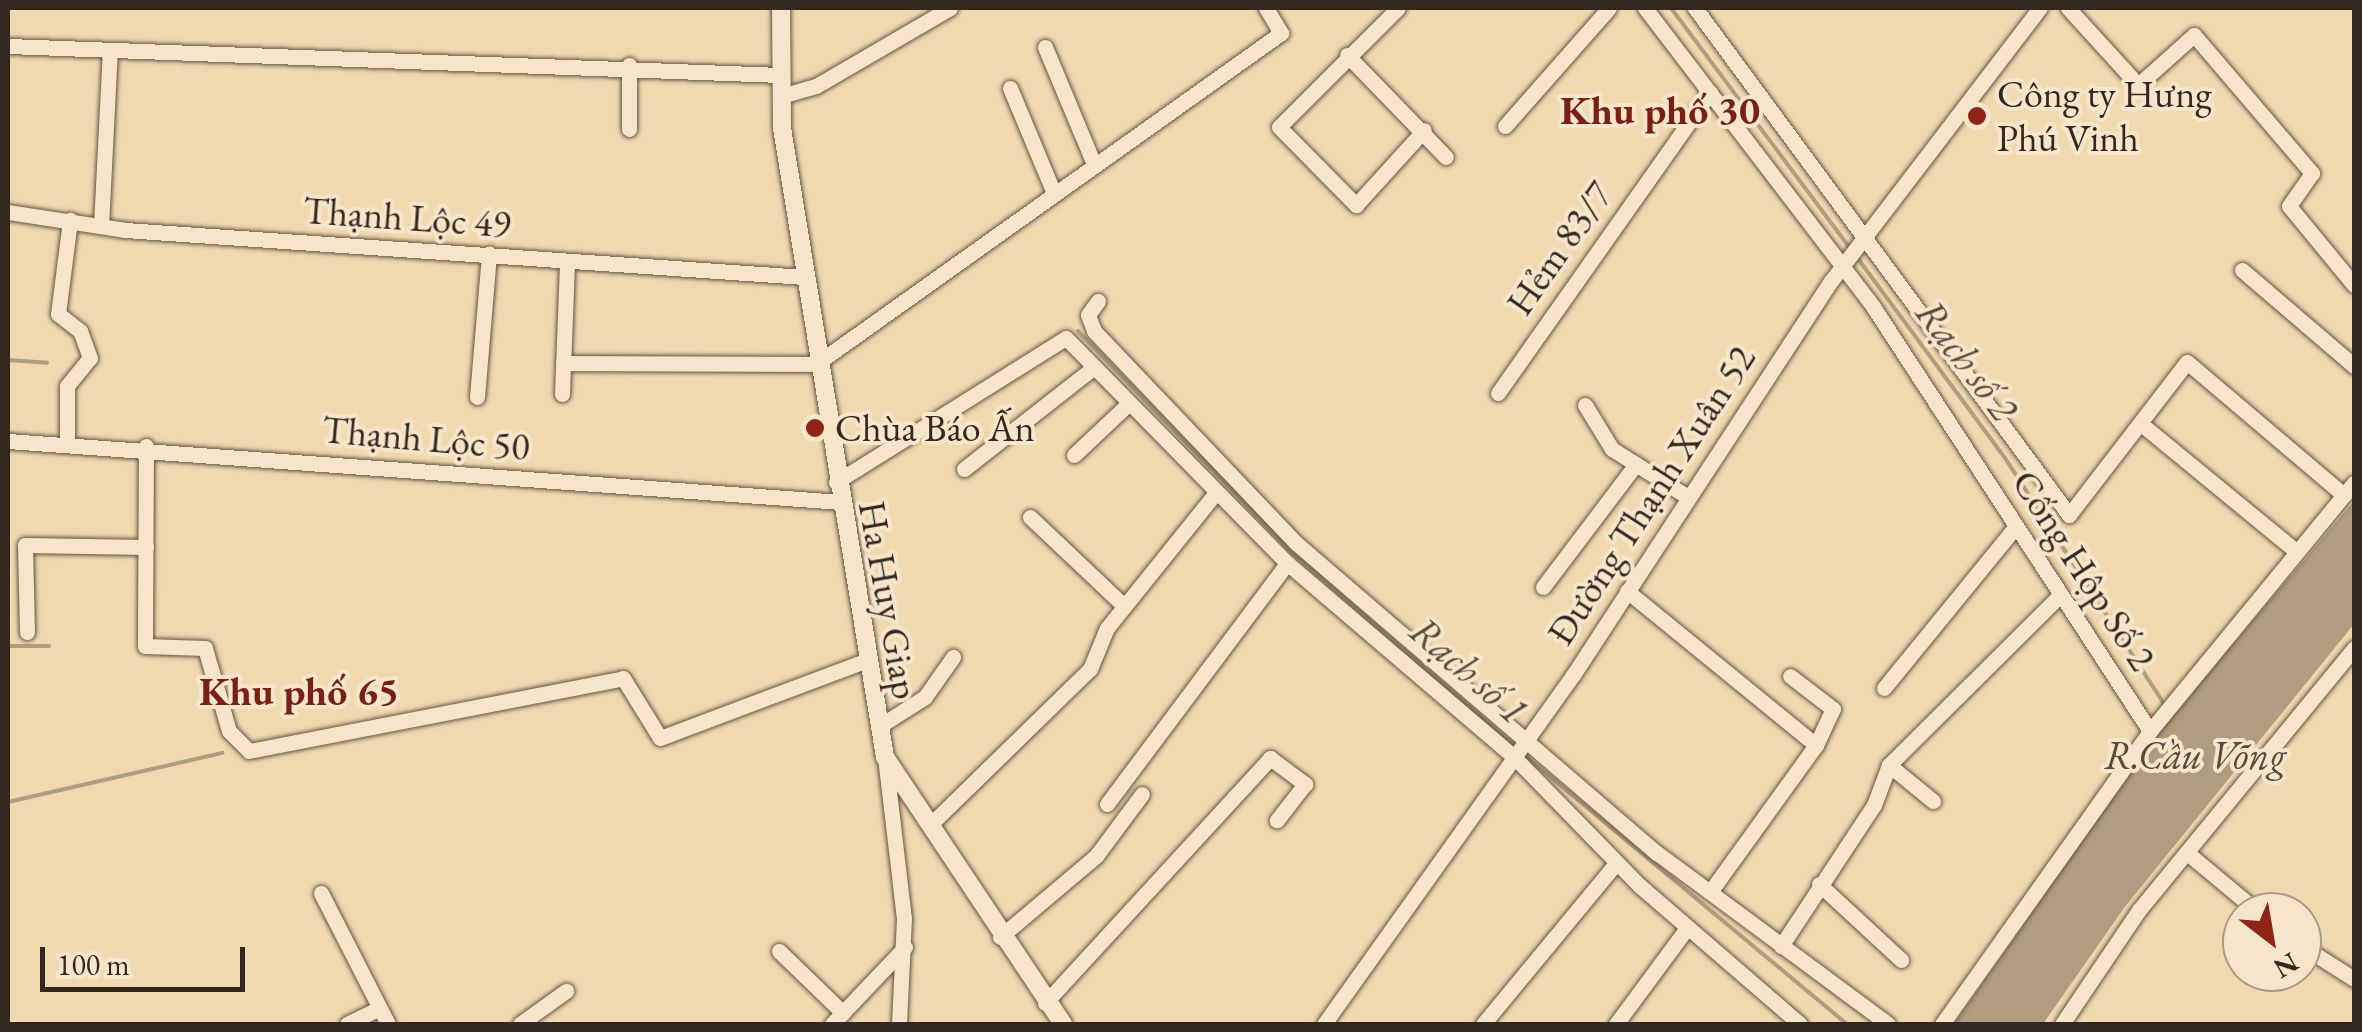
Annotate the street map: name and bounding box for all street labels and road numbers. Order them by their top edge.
street label: Hẻm 83/7 [1497,172,1621,324]
street label: Thạnh Lộc 49 [302,187,512,247]
street label: Đường Thạnh Xuân 52 [1537,337,1765,653]
street label: Thạnh Lộc 50 [320,406,532,470]
street label: Cống Hộp Số 2 [2002,461,2166,679]
street label: Ha Huy Giap [849,497,929,703]

